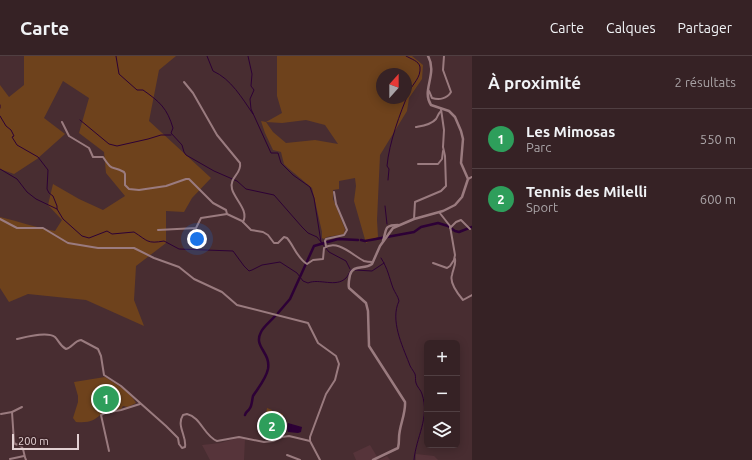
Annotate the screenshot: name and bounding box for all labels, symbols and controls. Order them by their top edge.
text: Carte [20,17,69,39]
text: Carte [550,20,584,36]
text: Calques [606,20,655,36]
text: Partager [677,20,732,36]
north arrow [376,68,412,104]
text: À proximité [488,73,581,92]
text: 2 résultats [675,75,736,89]
text: Les Mimosas [526,123,615,140]
text: 1 [497,132,505,146]
text: 550 m [700,132,736,146]
text: Parc [526,140,551,154]
text: Tennis des Milelli [526,183,647,200]
text: 2 [497,192,505,206]
text: 600 m [700,192,736,206]
text: Sport [526,200,558,214]
your location [187,229,207,249]
map controls [424,340,460,448]
button: + [424,340,460,376]
button: − [424,376,460,412]
pin: 1 [93,384,119,414]
pin: 2 [259,411,285,441]
button: layers [424,412,460,448]
scale bar [12,432,79,451]
text: 200 m [18,435,49,447]

